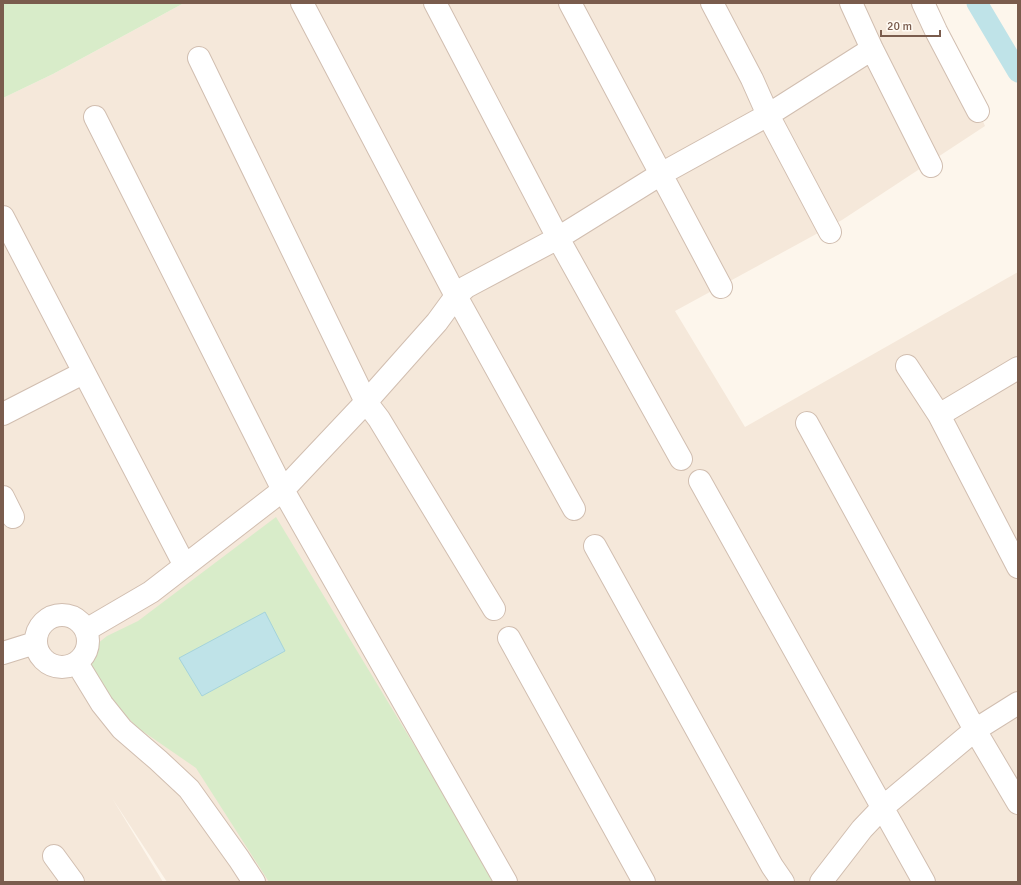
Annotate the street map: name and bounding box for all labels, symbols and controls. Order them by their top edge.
scale bar [881,12,940,38]
text: 20 m [887,19,912,34]

